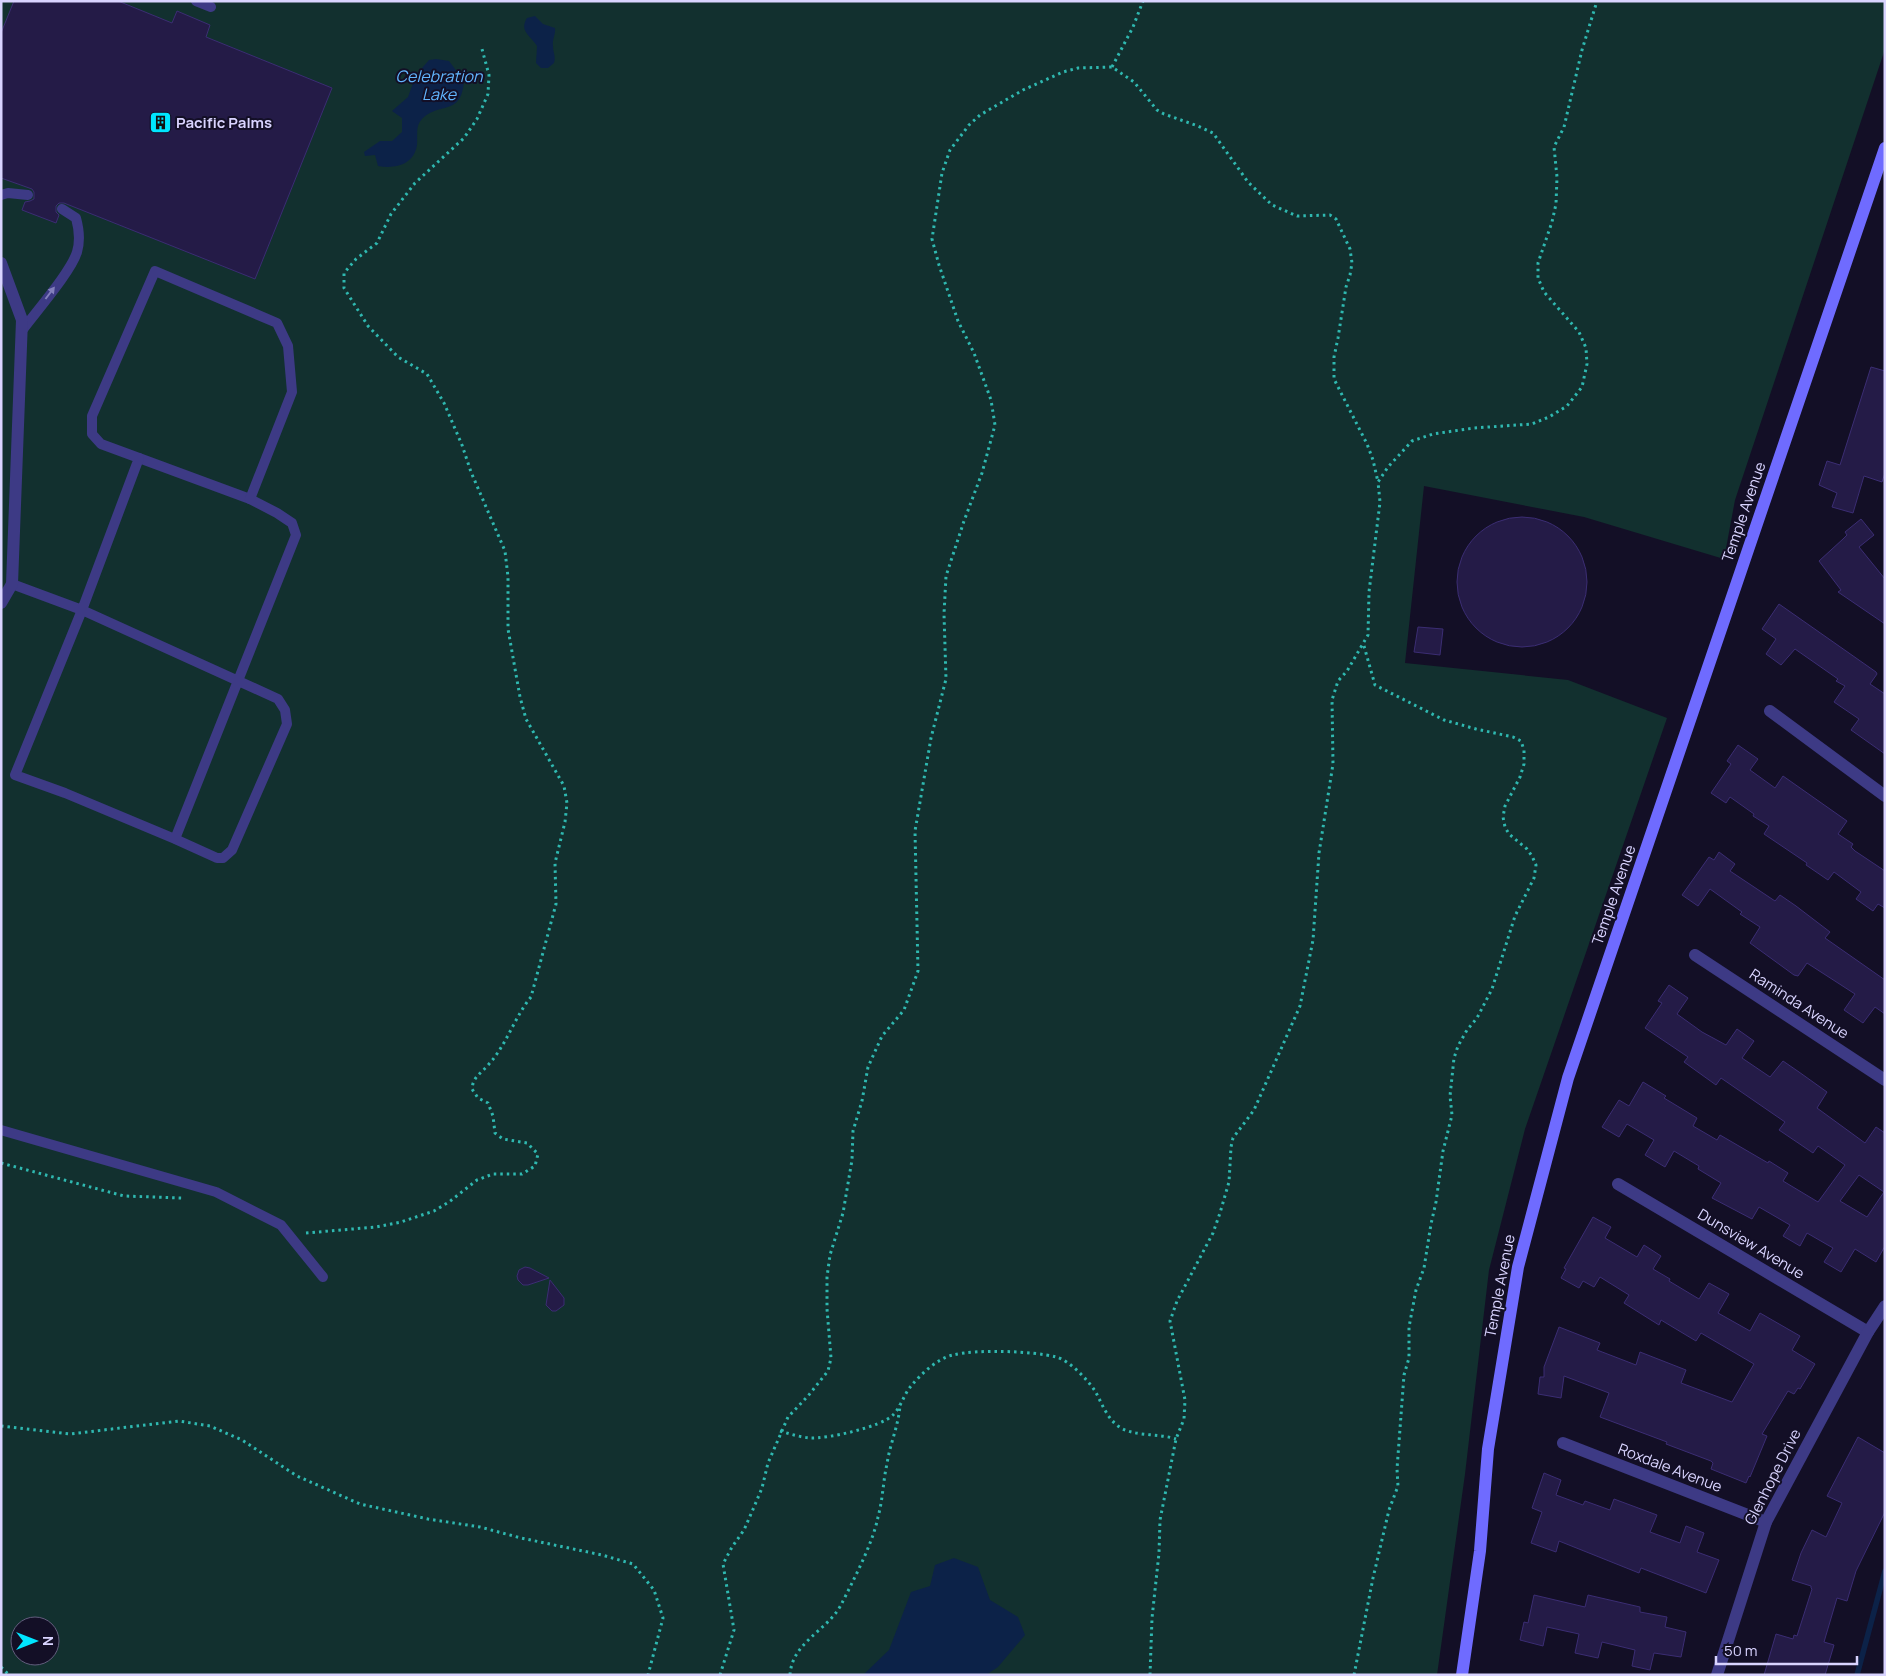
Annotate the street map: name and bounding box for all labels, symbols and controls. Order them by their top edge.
water label: Celebration Lake [396,65,483,105]
building icon: Pacific Palms [148,111,172,135]
place label: Pacific Palms [176,112,272,133]
one-way arrow [45,286,55,300]
street label: Temple Avenue [1717,459,1771,565]
street label: Temple Avenue [1587,842,1641,948]
street label: Raminda Avenue [1746,964,1853,1044]
street label: Dunsview Avenue [1694,1203,1809,1284]
street label: Temple Avenue [1479,1232,1520,1339]
street label: Glenhope Drive [1739,1425,1806,1528]
street label: Roxdale Avenue [1615,1438,1725,1497]
north arrow [10,1616,60,1666]
scale bar [1716,1634,1857,1666]
text: N [39,1636,58,1646]
text: 50 m [1724,1640,1758,1661]

